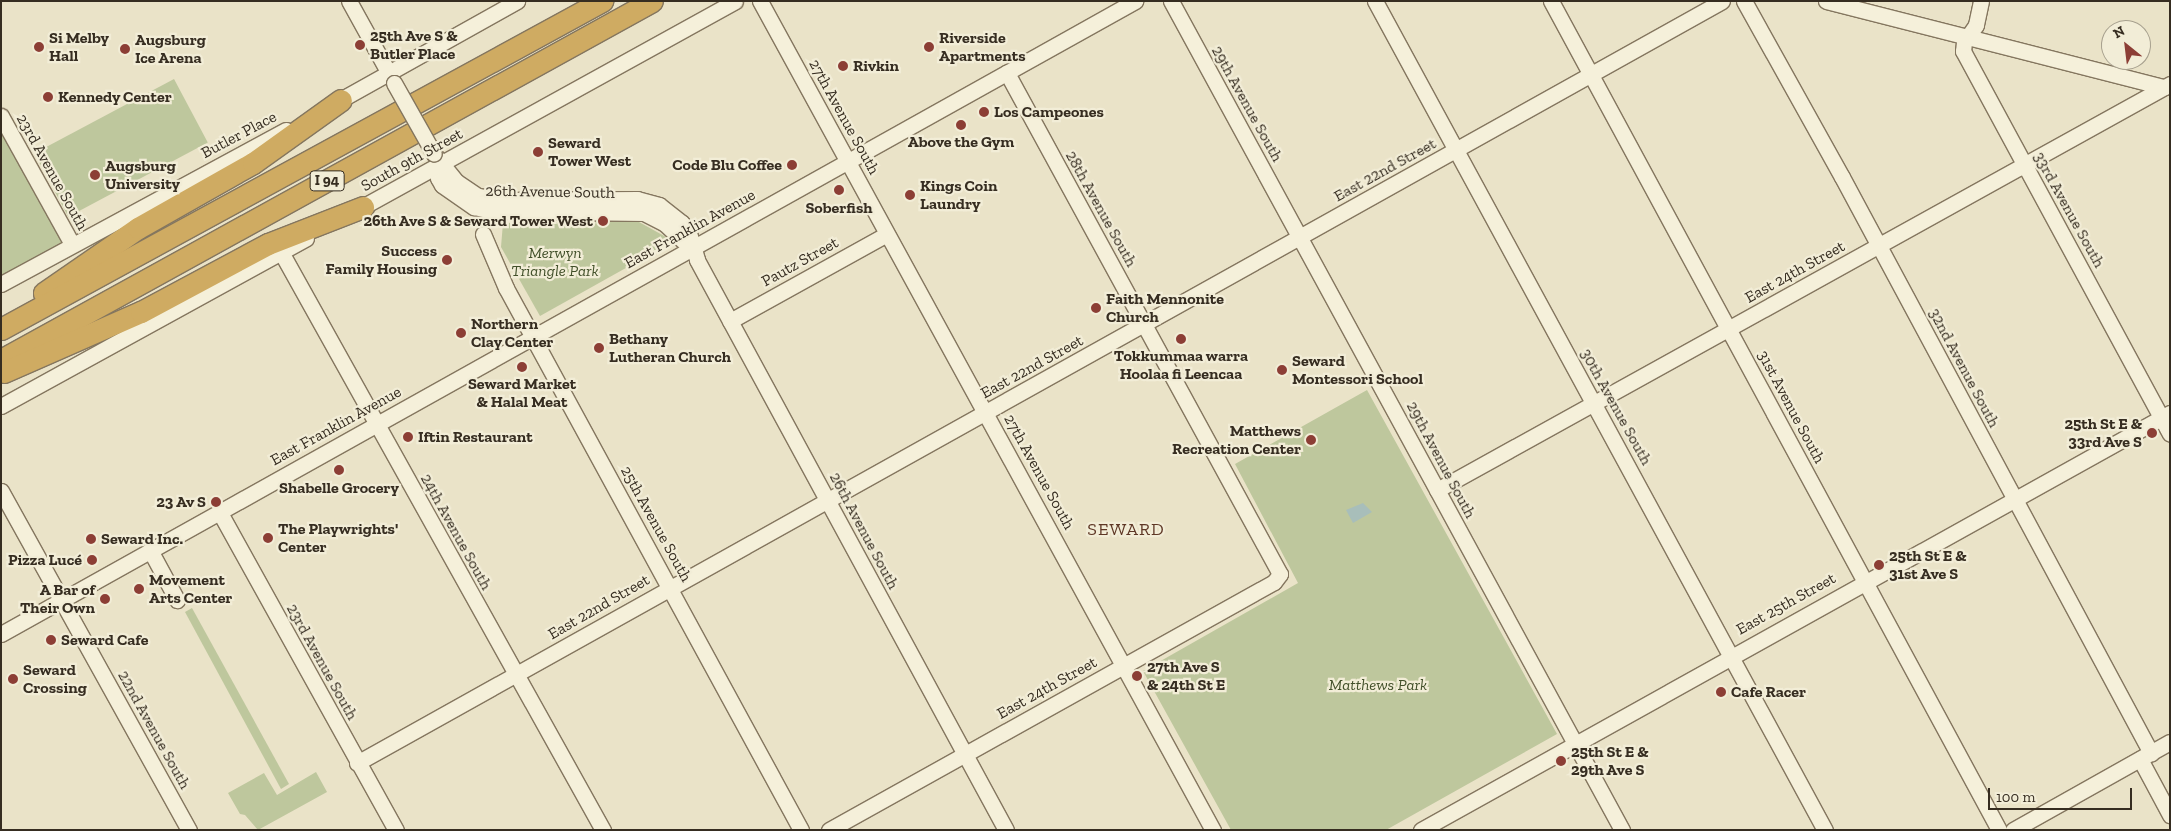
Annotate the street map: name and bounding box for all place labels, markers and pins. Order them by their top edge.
place label: 25th Ave S & Butler Place [370,26,458,64]
place label: Si Melby Hall [49,28,109,66]
place label: Riverside Apartments [939,28,1025,66]
place label: Augsburg Ice Arena [135,30,206,68]
marker: 25th Ave S & Butler Place [354,39,366,51]
marker: Si Melby Hall [33,41,45,53]
marker: Riverside Apartments [923,41,935,53]
marker: Augsburg Ice Arena [119,43,131,55]
place label: Rivkin [853,56,899,76]
marker: Rivkin [837,60,849,72]
place label: Kennedy Center [58,87,172,107]
marker: Kennedy Center [42,91,54,103]
place label: Los Campeones [994,102,1104,122]
marker: Los Campeones [978,106,990,118]
marker: Above the Gym [955,119,967,131]
place label: Above the Gym [908,132,1014,152]
place label: Seward Tower West [548,133,632,171]
marker: Seward Tower West [532,146,544,158]
place label: Code Blu Coffee [672,155,782,175]
place label: Augsburg University [105,156,180,194]
marker: Code Blu Coffee [786,159,798,171]
marker: Augsburg University [89,169,101,181]
place label: Kings Coin Laundry [920,176,997,214]
marker: Soberfish [833,184,845,196]
marker: Kings Coin Laundry [904,189,916,201]
place label: Soberfish [805,198,873,218]
place label: 26th Ave S & Seward Tower West [362,211,593,231]
marker: 26th Ave S & Seward Tower West [597,215,609,227]
place label: Success Family Housing [325,241,437,279]
marker: Success Family Housing [441,254,453,266]
place label: Faith Mennonite Church [1106,289,1224,327]
marker: Faith Mennonite Church [1090,302,1102,314]
place label: Northern Clay Center [471,314,554,352]
marker: Northern Clay Center [455,327,467,339]
place label: Bethany Lutheran Church [609,329,731,367]
marker: Tokkummaa warra Hoolaa fi Leencaa [1175,333,1187,345]
marker: Bethany Lutheran Church [593,342,605,354]
place label: Tokkummaa warra Hoolaa fi Leencaa [1114,346,1248,384]
place label: Seward Montessori School [1292,351,1423,389]
marker: Seward Market & Halal Meat [516,361,528,373]
marker: Seward Montessori School [1276,364,1288,376]
place label: Seward Market & Halal Meat [468,374,576,412]
place label: 25th St E & 33rd Ave S [2064,414,2142,452]
place label: Matthews Recreation Center [1172,421,1301,459]
place label: Iftin Restaurant [418,427,533,447]
marker: 25th St E & 33rd Ave S [2146,427,2158,439]
marker: Iftin Restaurant [402,431,414,443]
marker: Matthews Recreation Center [1305,434,1317,446]
marker: Shabelle Grocery [333,464,345,476]
place label: Shabelle Grocery [279,478,399,498]
place label: 23 Av S [155,492,206,512]
marker: 23 Av S [210,496,222,508]
place label: The Playwrights' Center [278,519,398,557]
place label: Seward Inc. [101,529,183,549]
marker: The Playwrights' Center [262,532,274,544]
marker: Seward Inc. [85,533,97,545]
place label: 25th St E & 31st Ave S [1889,546,1967,584]
place label: Pizza Lucé [8,550,82,570]
marker: Pizza Lucé [86,554,98,566]
marker: 25th St E & 31st Ave S [1873,559,1885,571]
place label: Movement Arts Center [149,570,232,608]
place label: A Bar of Their Own [20,580,95,618]
marker: Movement Arts Center [133,583,145,595]
marker: A Bar of Their Own [99,593,111,605]
place label: Seward Cafe [61,630,148,650]
marker: Seward Cafe [45,634,57,646]
place label: 27th Ave S & 24th St E [1147,657,1225,695]
place label: Seward Crossing [23,660,87,698]
marker: 27th Ave S & 24th St E [1131,670,1143,682]
marker: Seward Crossing [7,673,19,685]
place label: Cafe Racer [1731,682,1806,702]
marker: Cafe Racer [1715,686,1727,698]
place label: 25th St E & 29th Ave S [1571,742,1649,780]
marker: 25th St E & 29th Ave S [1555,755,1567,767]

